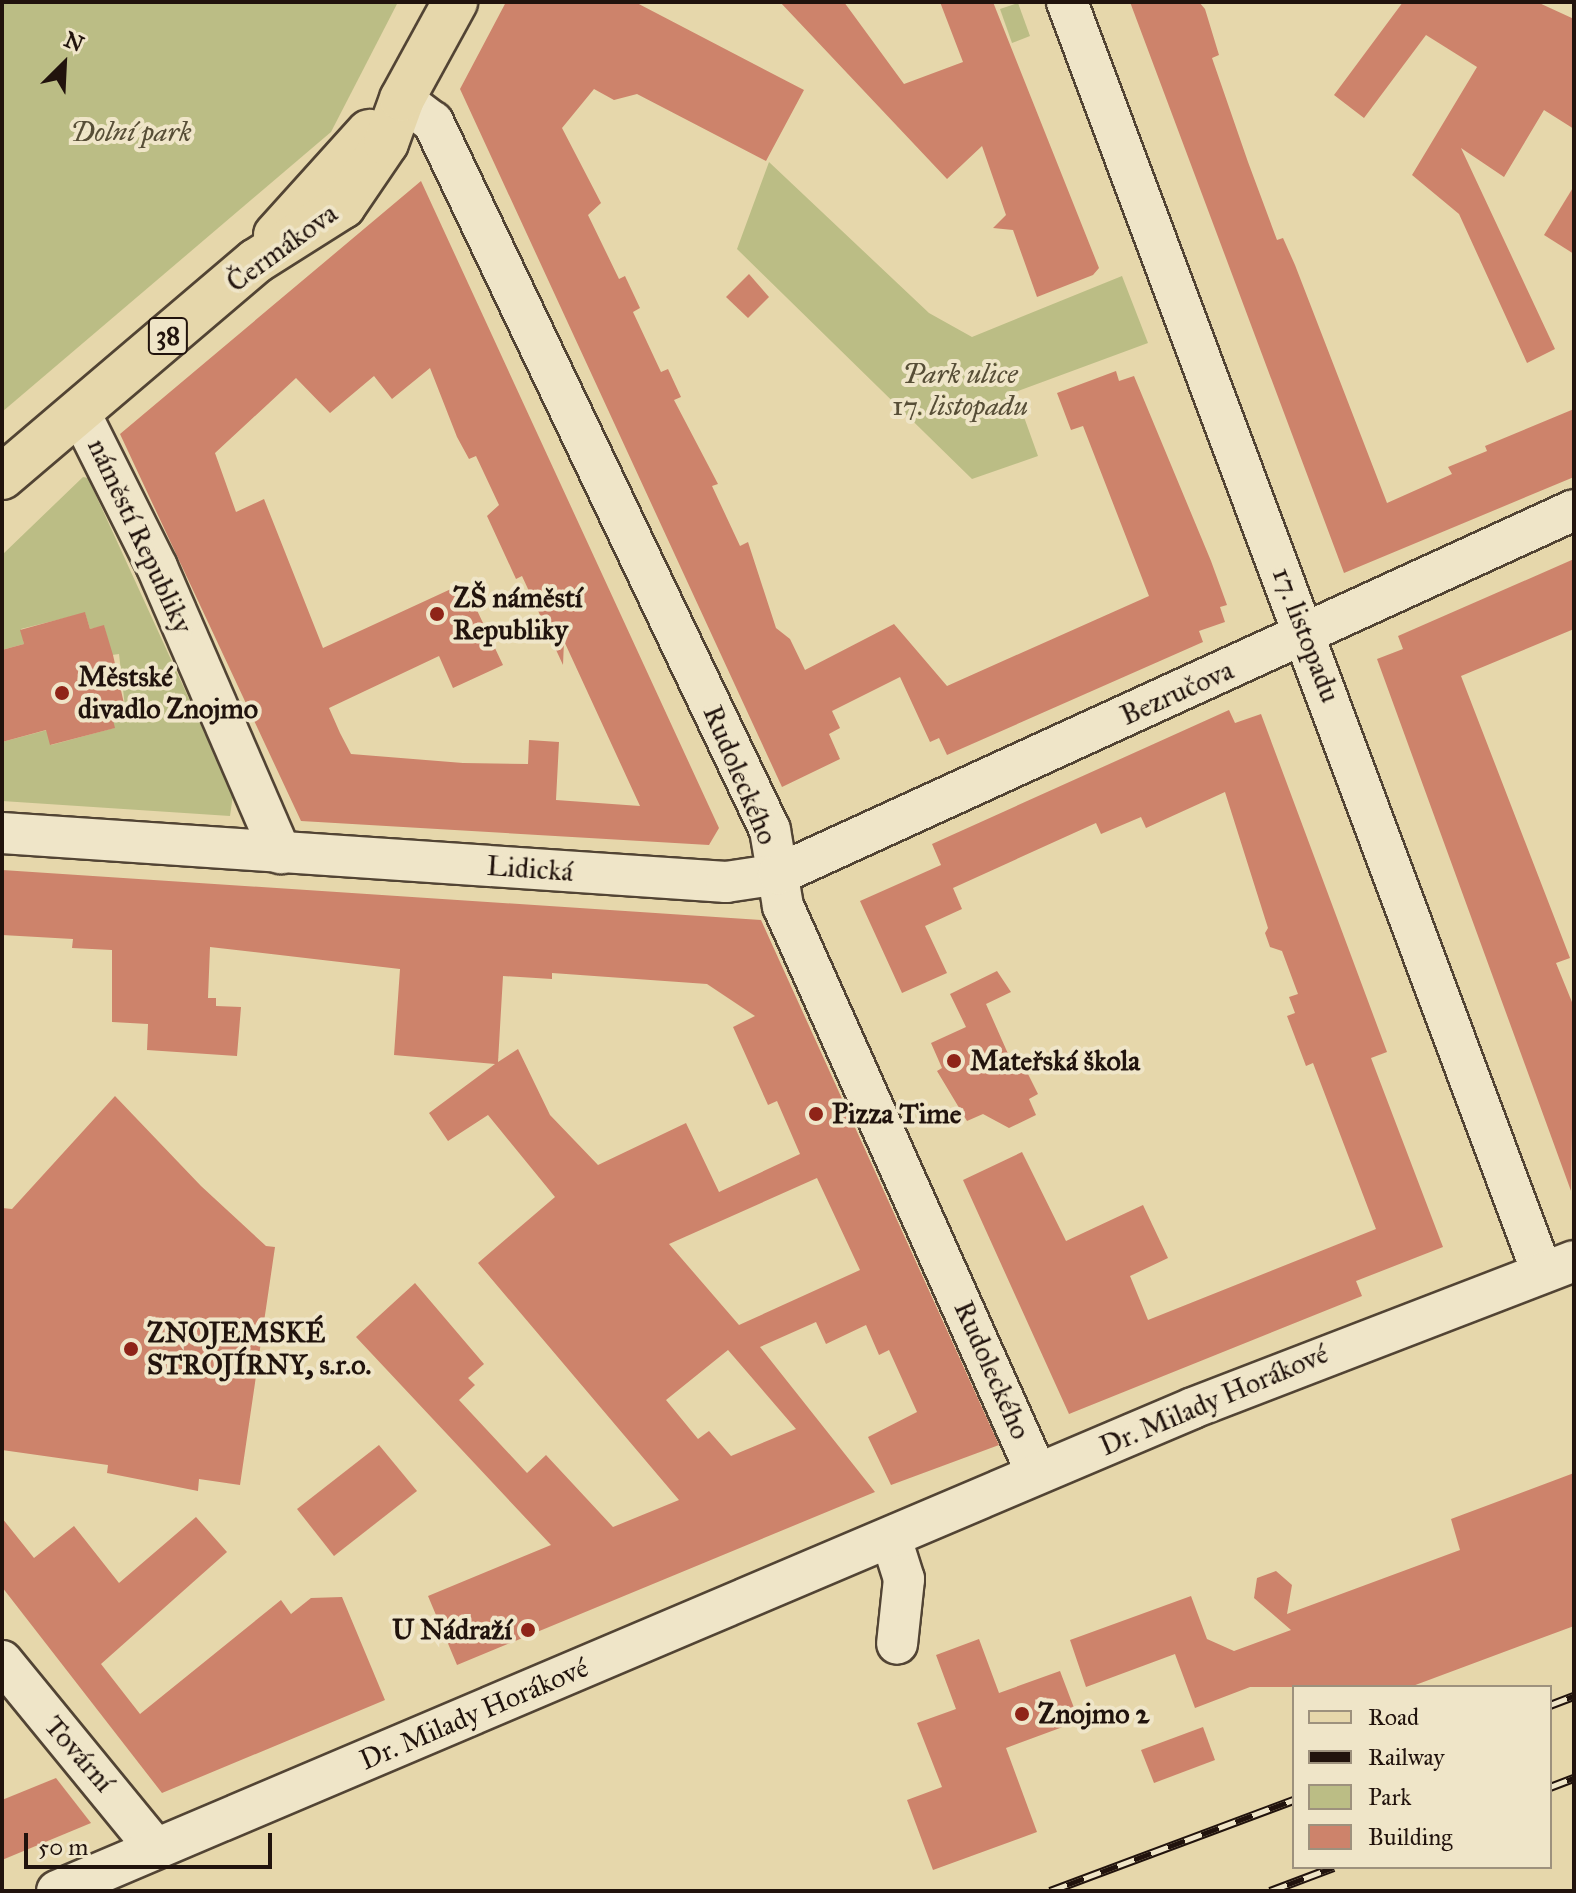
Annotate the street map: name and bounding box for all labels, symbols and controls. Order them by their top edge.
north arrow [24,24,104,104]
text: N [60,25,88,58]
park label: Dolní park [70,115,192,149]
street label: Čermákova [220,197,344,299]
road number: 38 [146,314,190,358]
park label: Park ulice 17. listopadu [892,357,1028,423]
street label: náměstí Republiky [80,433,200,639]
street label: 17. listopadu [1265,563,1347,707]
place label: ZŠ náměstí Republiky [453,581,582,647]
marker: ZŠ náměstí Republiky [428,605,446,623]
street label: Bezručova [1115,653,1239,733]
place label: Městské divadlo Znojmo [78,660,258,726]
marker: Městské divadlo Znojmo [53,684,71,702]
street label: Rudoleckého [696,700,784,850]
street label: Lidická [486,849,574,889]
place label: Mateřská škola [970,1044,1140,1078]
marker: Mateřská škola [945,1052,963,1070]
place label: Pizza Time [832,1097,961,1131]
marker: Pizza Time [807,1105,825,1123]
street label: Rudoleckého [947,1296,1037,1444]
place label: ZNOJEMSKÉ STROJÍRNY, s.r.o. [147,1316,371,1382]
street label: Dr. Milady Horákové [1095,1337,1333,1463]
marker: ZNOJEMSKÉ STROJÍRNY, s.r.o. [122,1340,140,1358]
place label: U Nádraží [392,1613,512,1647]
marker: U Nádraží [519,1621,537,1639]
street label: Dr. Milady Horákové [355,1651,593,1777]
legend [1292,1685,1552,1869]
place label: Znojmo 2 [1038,1697,1149,1731]
text: Road [1368,1702,1419,1732]
marker: Znojmo 2 [1013,1705,1031,1723]
street label: Tovární [37,1709,121,1799]
text: Railway [1368,1742,1445,1772]
text: Park [1368,1782,1411,1812]
scale bar [28,1817,276,1867]
text: Building [1368,1822,1453,1852]
text: 50 m [38,1832,88,1862]

